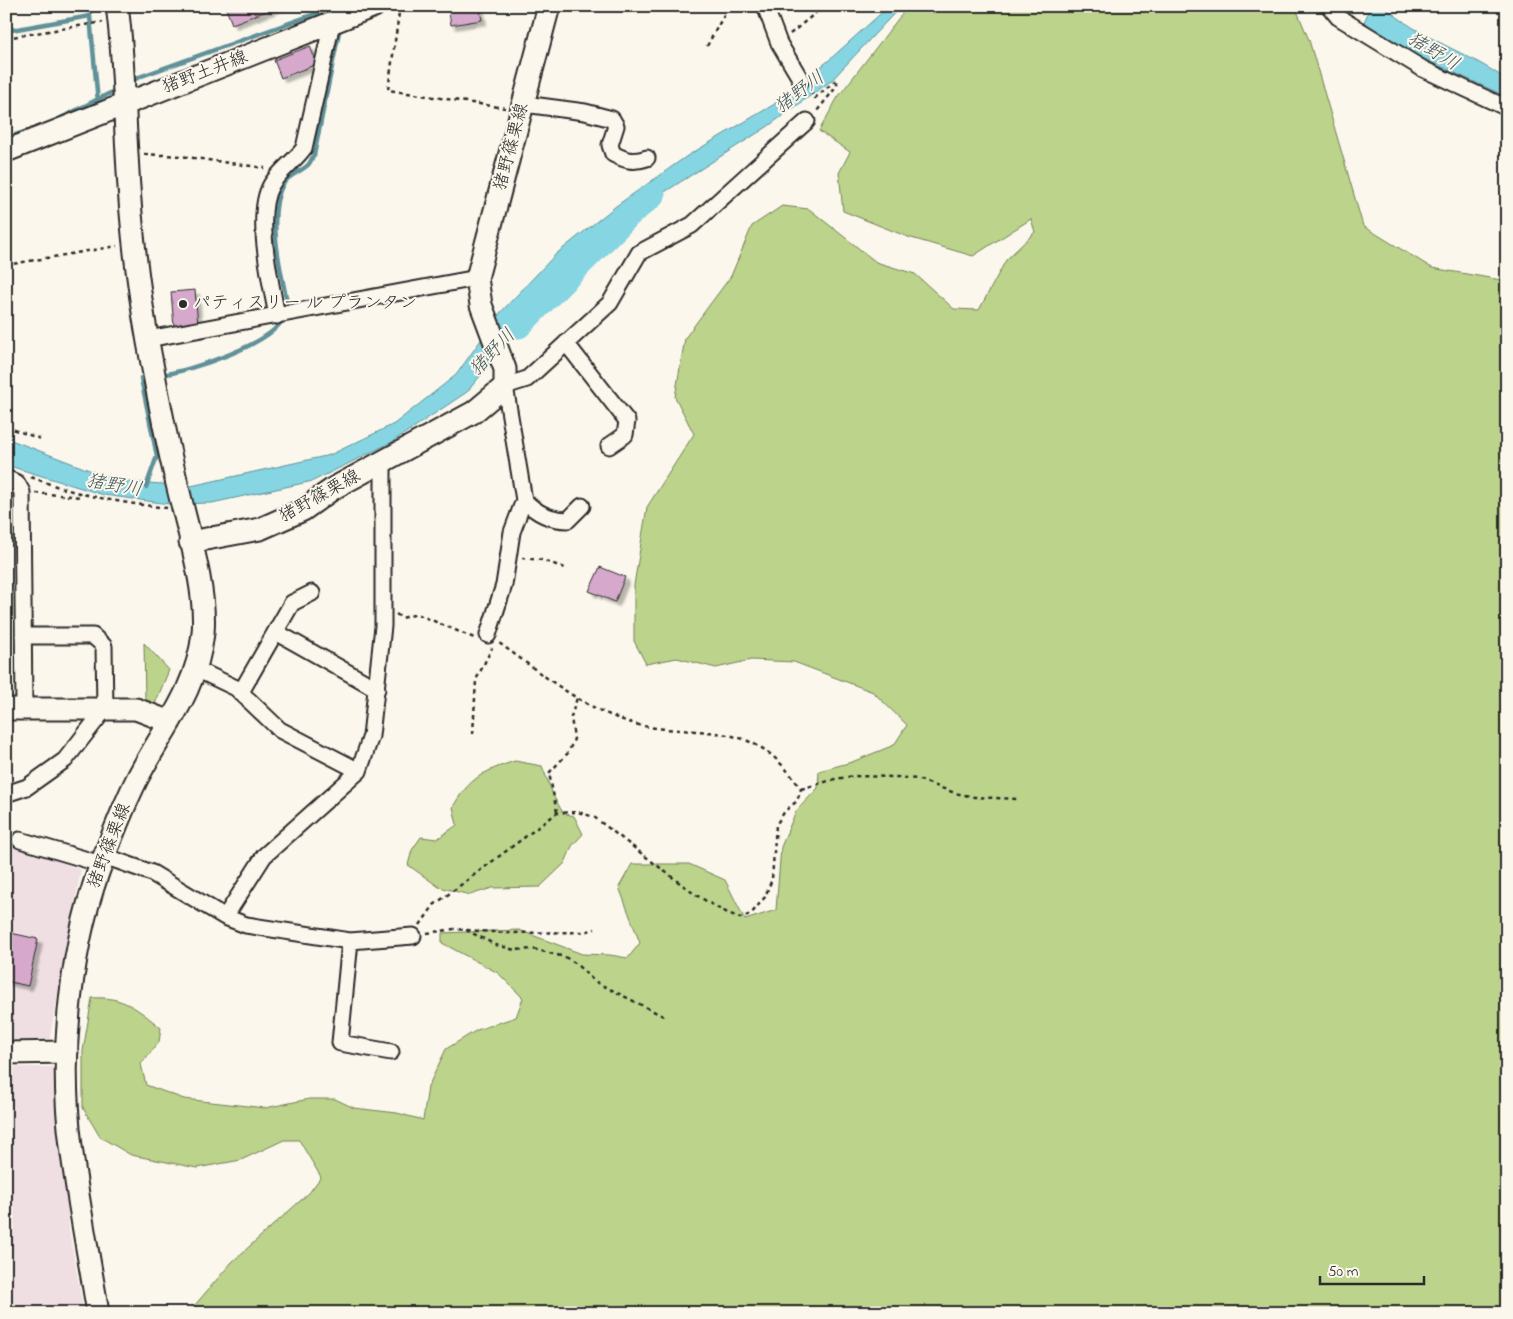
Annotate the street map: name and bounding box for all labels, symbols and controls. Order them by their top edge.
water label: 猪野川 [1402,26,1464,78]
street label: 猪野土井線 [158,45,252,101]
water label: 猪野川 [769,65,831,121]
street label: 猪野篠栗線 [488,100,536,194]
place label: パティスリー ル プランタン [193,291,417,317]
marker: パティスリー ル プランタン [177,298,189,310]
water label: 猪野川 [463,323,523,383]
street label: 猪野篠栗線 [274,464,366,530]
water label: 猪野川 [84,468,144,504]
street label: 猪野篠栗線 [82,799,138,893]
scale bar [1320,1254,1424,1286]
text: 50 m [1328,1261,1359,1283]

